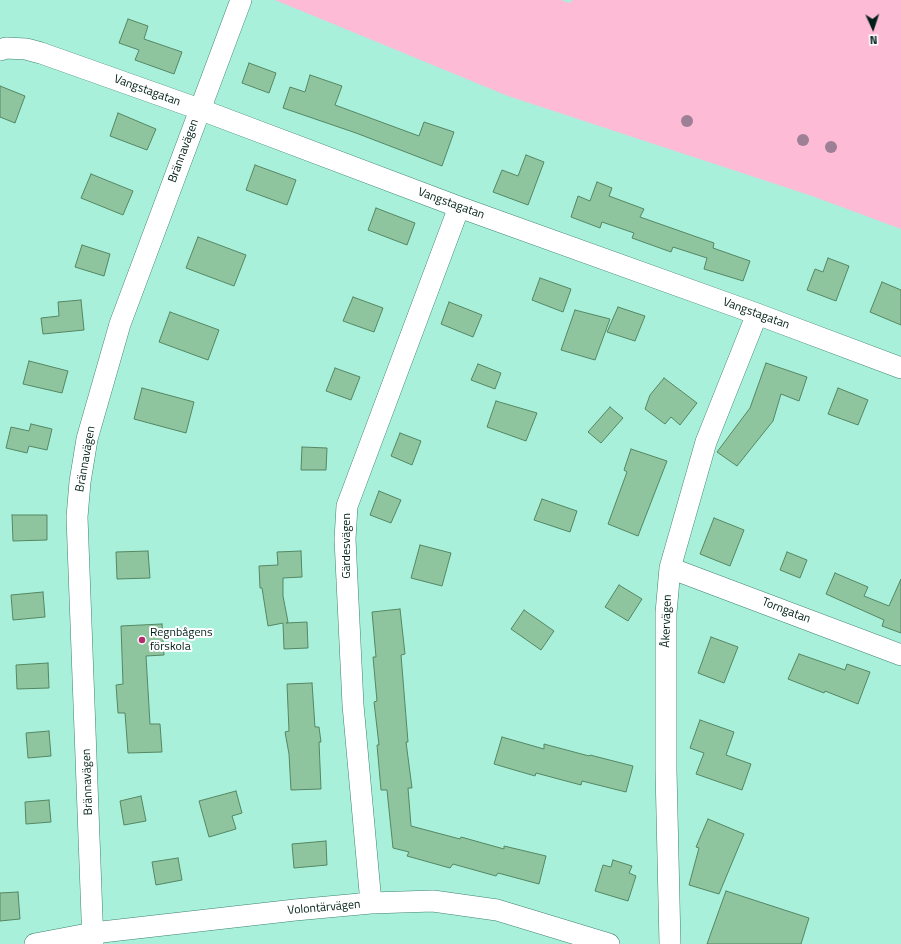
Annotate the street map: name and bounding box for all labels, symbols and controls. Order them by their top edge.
north arrow [853,8,893,48]
text: N [869,32,878,48]
street label: Vangstagatan [112,72,182,110]
street label: Brännavägen [166,117,202,185]
street label: Vangstagatan [416,185,486,223]
street label: Vangstagatan [721,295,791,333]
street label: Brännavägen [73,425,99,493]
street label: Gärdesvägen [340,513,354,579]
street label: Åkervägen [659,594,675,648]
street label: Torngatan [760,595,812,627]
place label: Regnbågens förskola [150,626,213,654]
marker: Regnbågens förskola [137,635,147,645]
street label: Brännavägen [80,748,96,816]
street label: Volontärvägen [287,898,361,918]

